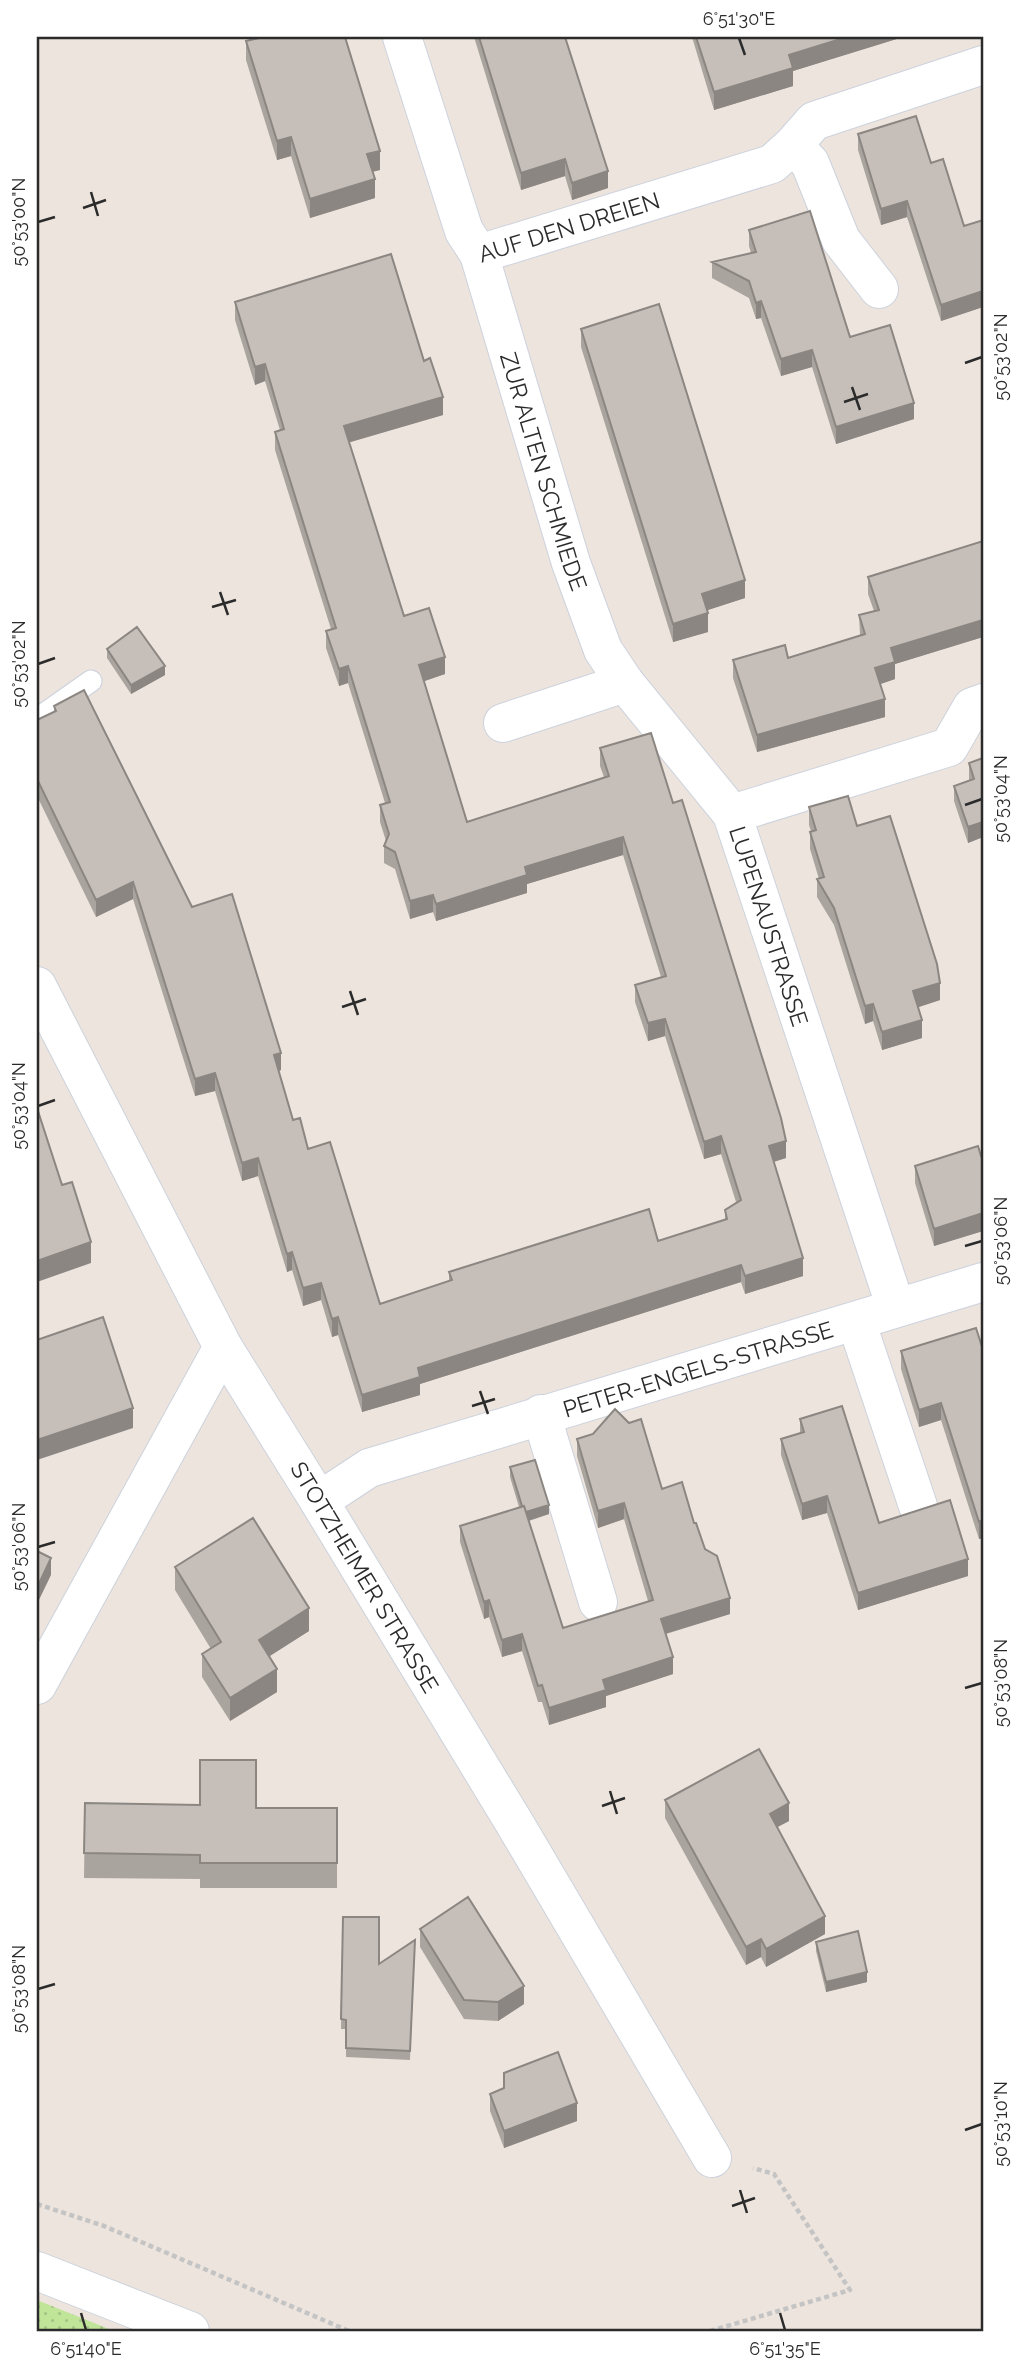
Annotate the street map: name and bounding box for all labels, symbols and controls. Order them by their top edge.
text: 6°51'30"E [703,8,775,29]
text: 50°53'00"N [8,178,29,266]
street label: AUF DEN DREIEN [475,186,663,267]
text: 50°53'02"N [990,313,1011,401]
street label: ZUR ALTEN SCHMIEDE [496,349,593,594]
text: 50°53'02"N [8,620,29,708]
text: 50°53'04"N [990,755,1011,843]
street label: LUPENAUSTRASSE [724,823,814,1029]
text: 50°53'04"N [8,1062,29,1150]
text: 50°53'06"N [990,1197,1011,1285]
street label: PETER-ENGELS-STRASSE [560,1315,836,1422]
street label: STOTZHEIMER STRASSE [285,1457,445,1697]
text: 50°53'06"N [8,1503,29,1591]
text: 50°53'08"N [990,1639,1011,1727]
text: 50°53'08"N [8,1945,29,2033]
text: 50°53'10"N [990,2081,1011,2167]
text: 6°51'40"E [50,2338,122,2359]
text: 6°51'35"E [749,2338,821,2359]

